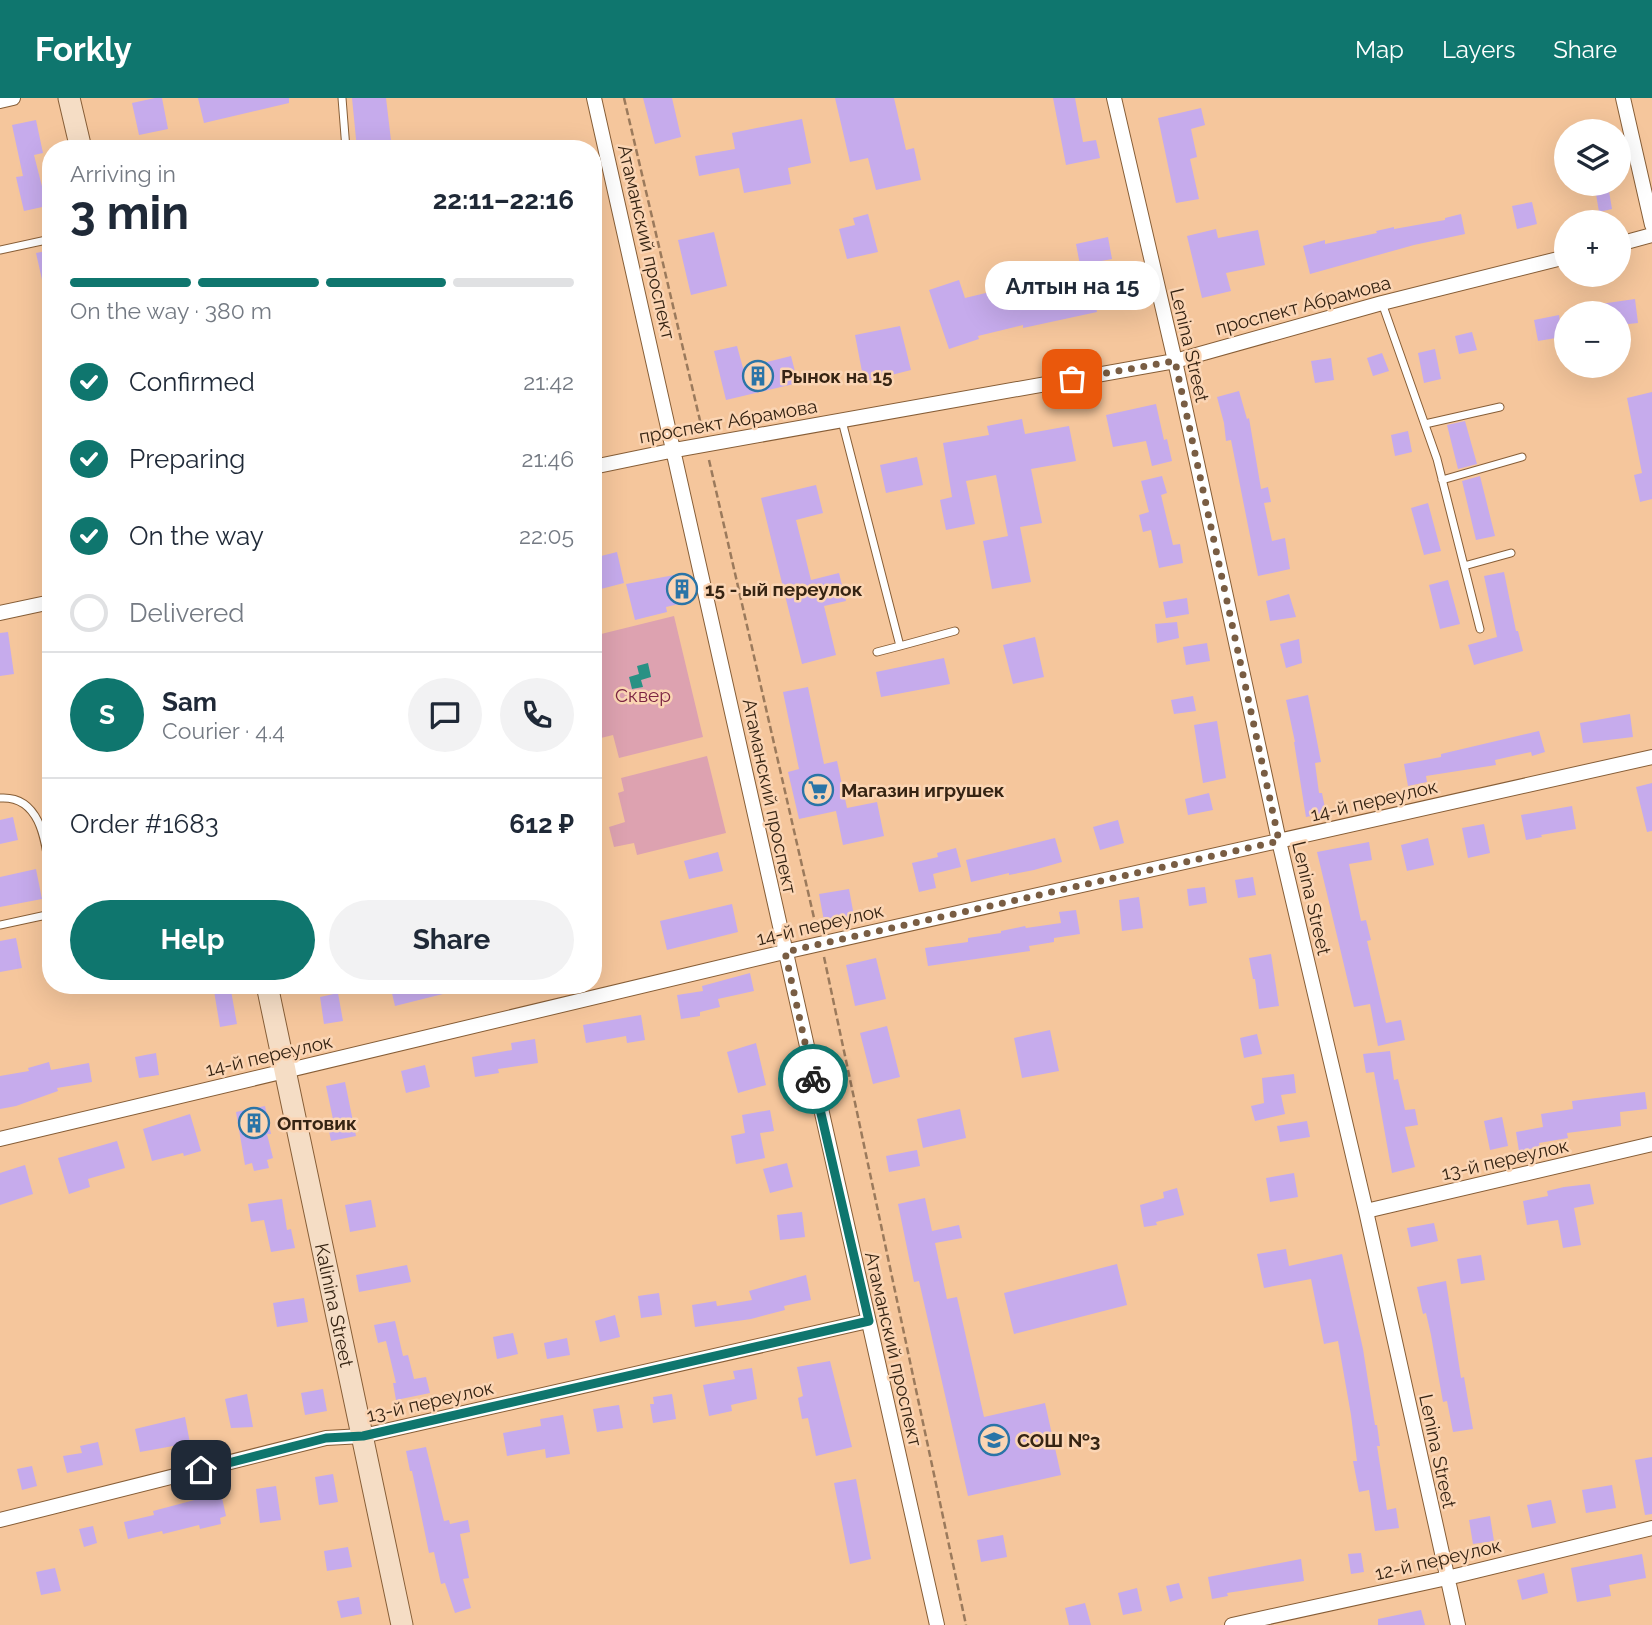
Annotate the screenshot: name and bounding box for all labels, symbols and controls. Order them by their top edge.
text: Forkly [35,30,132,69]
text: Map [1355,35,1404,64]
text: Layers [1442,35,1515,64]
text: Share [1553,35,1617,64]
map controls [1554,119,1631,378]
button: layers [1554,119,1631,196]
street label: Атаманский проспект [614,143,680,341]
text: Arriving in [70,160,176,187]
text: 22:11–22:16 [433,185,574,215]
text: 3 min [70,186,189,240]
button: + [1554,210,1631,287]
callout: Алтын на 15 [984,260,1160,309]
street label: проспект Абрамова [1213,271,1393,339]
text: Алтын на 15 [1005,272,1140,299]
street label: Lenina Street [1166,286,1214,405]
text: On the way · 380 m [70,297,272,324]
button: − [1554,301,1631,378]
pin [1042,349,1102,409]
building icon: Рынок на 15 [741,359,775,393]
icon: bag [1053,360,1091,398]
icon: check [70,363,108,401]
place label: Рынок на 15 [781,365,892,387]
text: Confirmed [129,367,255,397]
text: 21:42 [523,368,574,395]
street label: проспект Абрамова [637,394,819,448]
icon: check [70,440,108,478]
text: Preparing [129,444,245,474]
text: 21:46 [521,445,574,472]
icon: check [70,517,108,555]
text: On the way [129,521,264,551]
text: 22:05 [519,522,574,549]
building icon: 15 - ый переулок [665,572,699,606]
place label: 15 - ый переулок [705,578,863,600]
text: Delivered [129,598,244,628]
button: chat [408,678,482,752]
button: phone [500,678,574,752]
park label: Сквер [615,684,671,706]
text: Sam [162,687,217,717]
street label: Атаманский проспект [739,696,801,896]
text: S [99,700,115,730]
text: Courier · 4.4 [162,717,285,744]
supermarket icon: Магазин игрушек [801,773,835,807]
street label: 14-й переулок [1308,775,1440,825]
place label: Магазин игрушек [841,779,1005,801]
text: Order #1683 [70,809,219,839]
text: 612 ₽ [509,809,574,839]
street label: Lenina Street [1288,839,1336,958]
street label: 14-й переулок [754,899,886,949]
button: Help [70,900,315,980]
button: Share [329,900,574,980]
street label: 14-й переулок [203,1030,335,1080]
courier [778,1044,848,1114]
icon: bike [794,1060,832,1098]
building icon: Оптовик [237,1106,271,1140]
place label: Оптовик [277,1112,357,1134]
street label: 13-й переулок [1440,1134,1571,1184]
street label: Kalinina Street [311,1241,358,1370]
street label: Атаманский проспект [861,1250,927,1448]
street label: 13-й переулок [365,1376,496,1426]
street label: Lenina Street [1415,1392,1461,1511]
school or university icon: СОШ №3 [977,1423,1011,1457]
place label: СОШ №3 [1017,1429,1100,1451]
pin [171,1440,231,1500]
icon: home [182,1451,220,1489]
street label: 12-й переулок [1373,1534,1503,1584]

